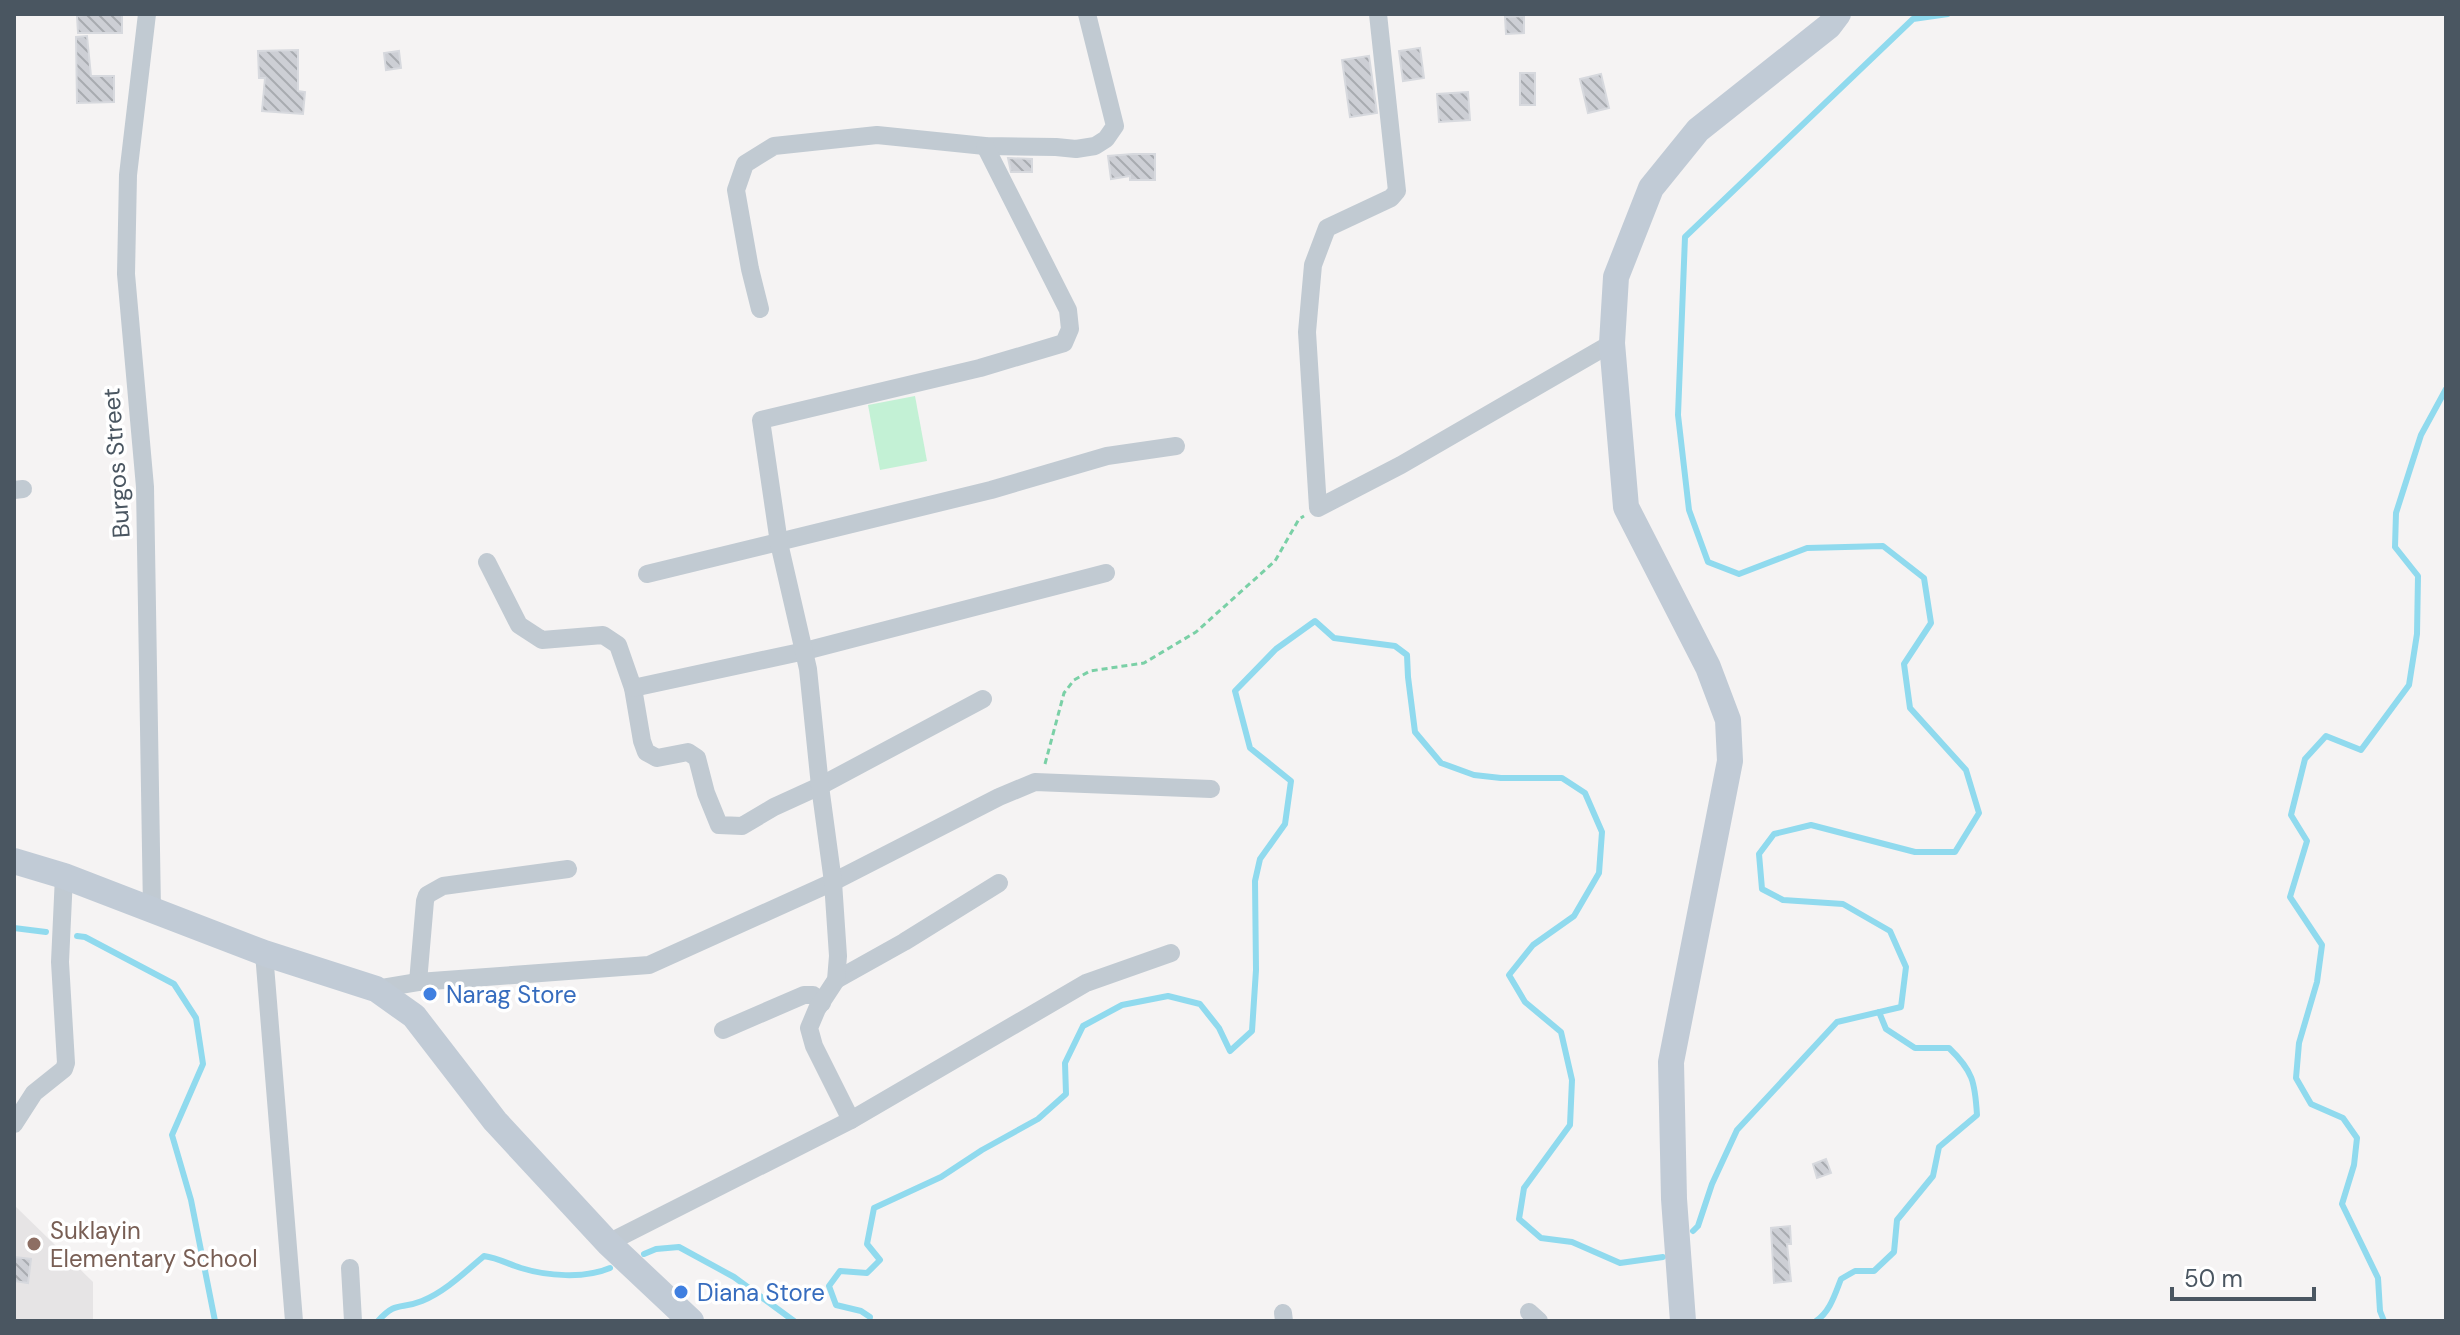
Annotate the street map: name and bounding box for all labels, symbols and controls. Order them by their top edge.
street label: Burgos Street [95,387,137,539]
place label: Narag Store [446,979,577,1010]
marker: Narag Store [421,985,439,1003]
place label: Suklayin Elementary School [50,1215,258,1274]
marker: Suklayin Elementary School [25,1235,43,1253]
scale bar [2172,1251,2314,1301]
text: 50 m [2184,1263,2243,1294]
place label: Diana Store [697,1277,825,1308]
marker: Diana Store [672,1283,690,1301]

